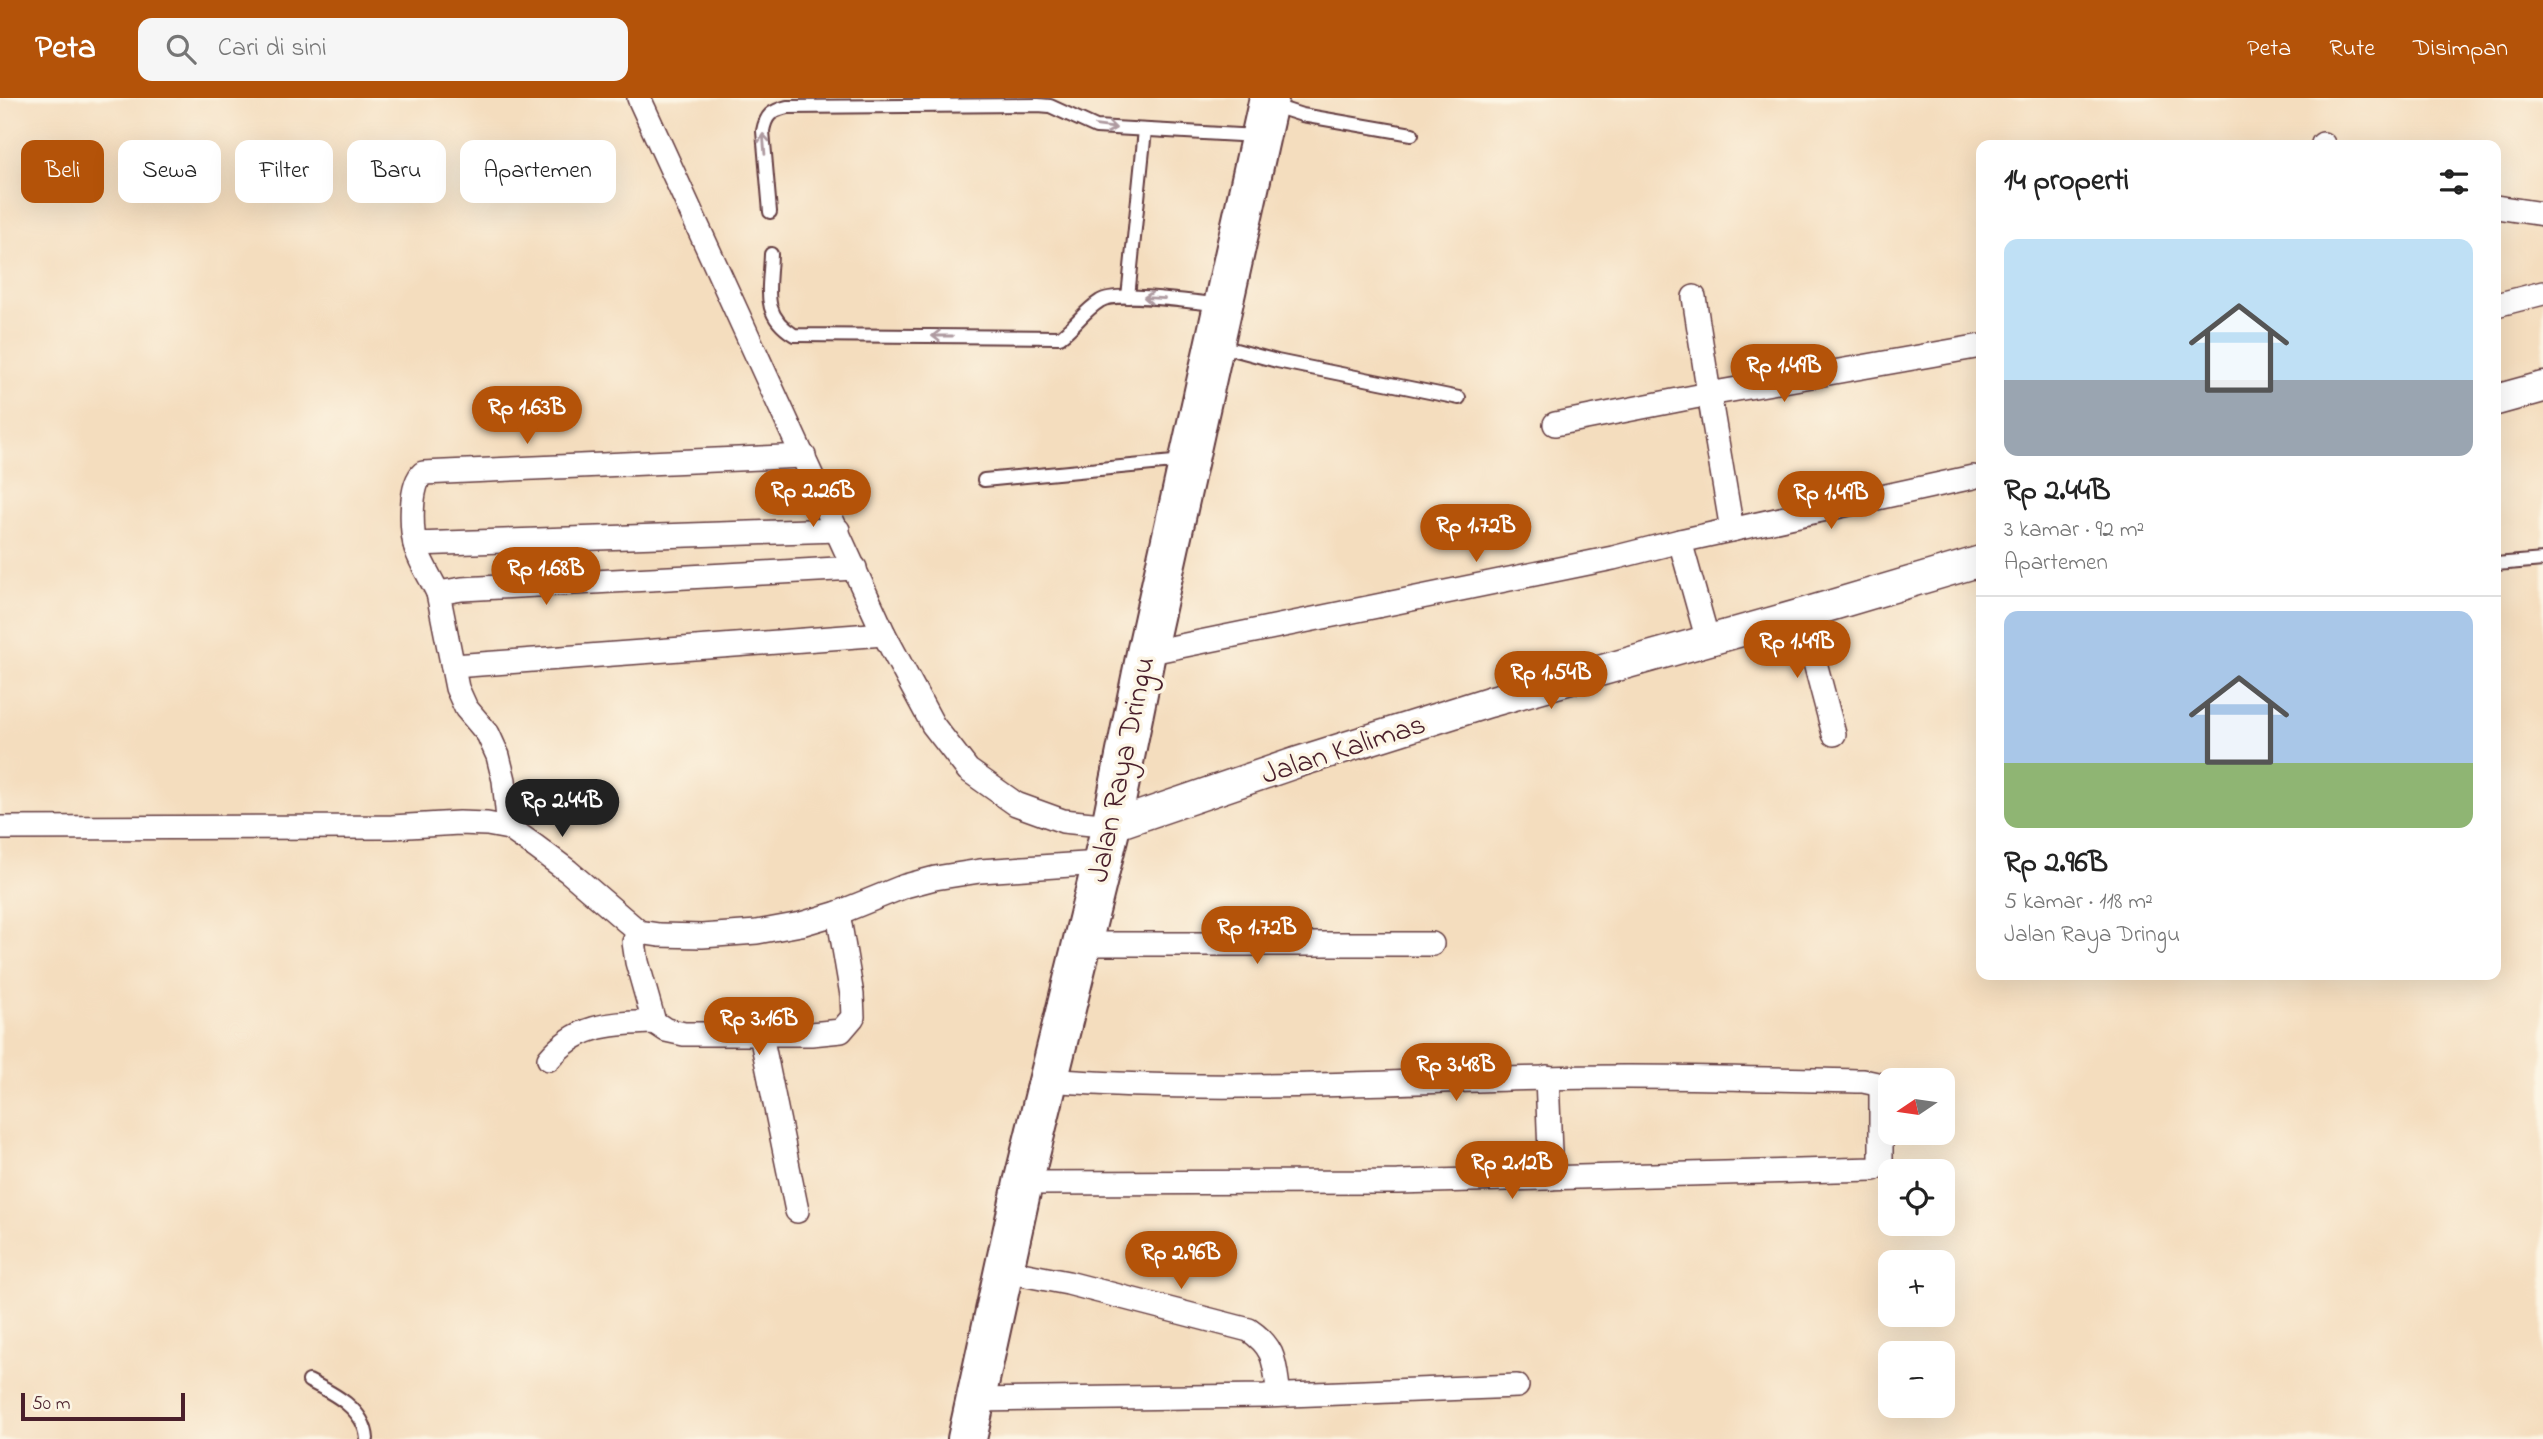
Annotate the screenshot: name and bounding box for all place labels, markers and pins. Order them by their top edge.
pin: Rp 1.49B [1712,344,1856,404]
pin: Rp 1.63B [455,386,599,446]
pin: Rp 2.26B [741,470,885,529]
pin: Rp 1.49B [1759,472,1903,531]
pin: Rp 1.72B [1404,504,1548,564]
pin: Rp 1.68B [474,547,618,607]
pin: Rp 1.49B [1725,620,1869,680]
pin: Rp 1.54B [1479,652,1623,711]
pin: Rp 2.44B [490,780,634,839]
pin: Rp 1.72B [1185,906,1329,966]
pin: Rp 3.16B [687,998,831,1057]
pin: Rp 3.48B [1384,1044,1528,1103]
pin: Rp 2.12B [1440,1142,1584,1201]
pin: Rp 2.96B [1109,1232,1253,1291]

